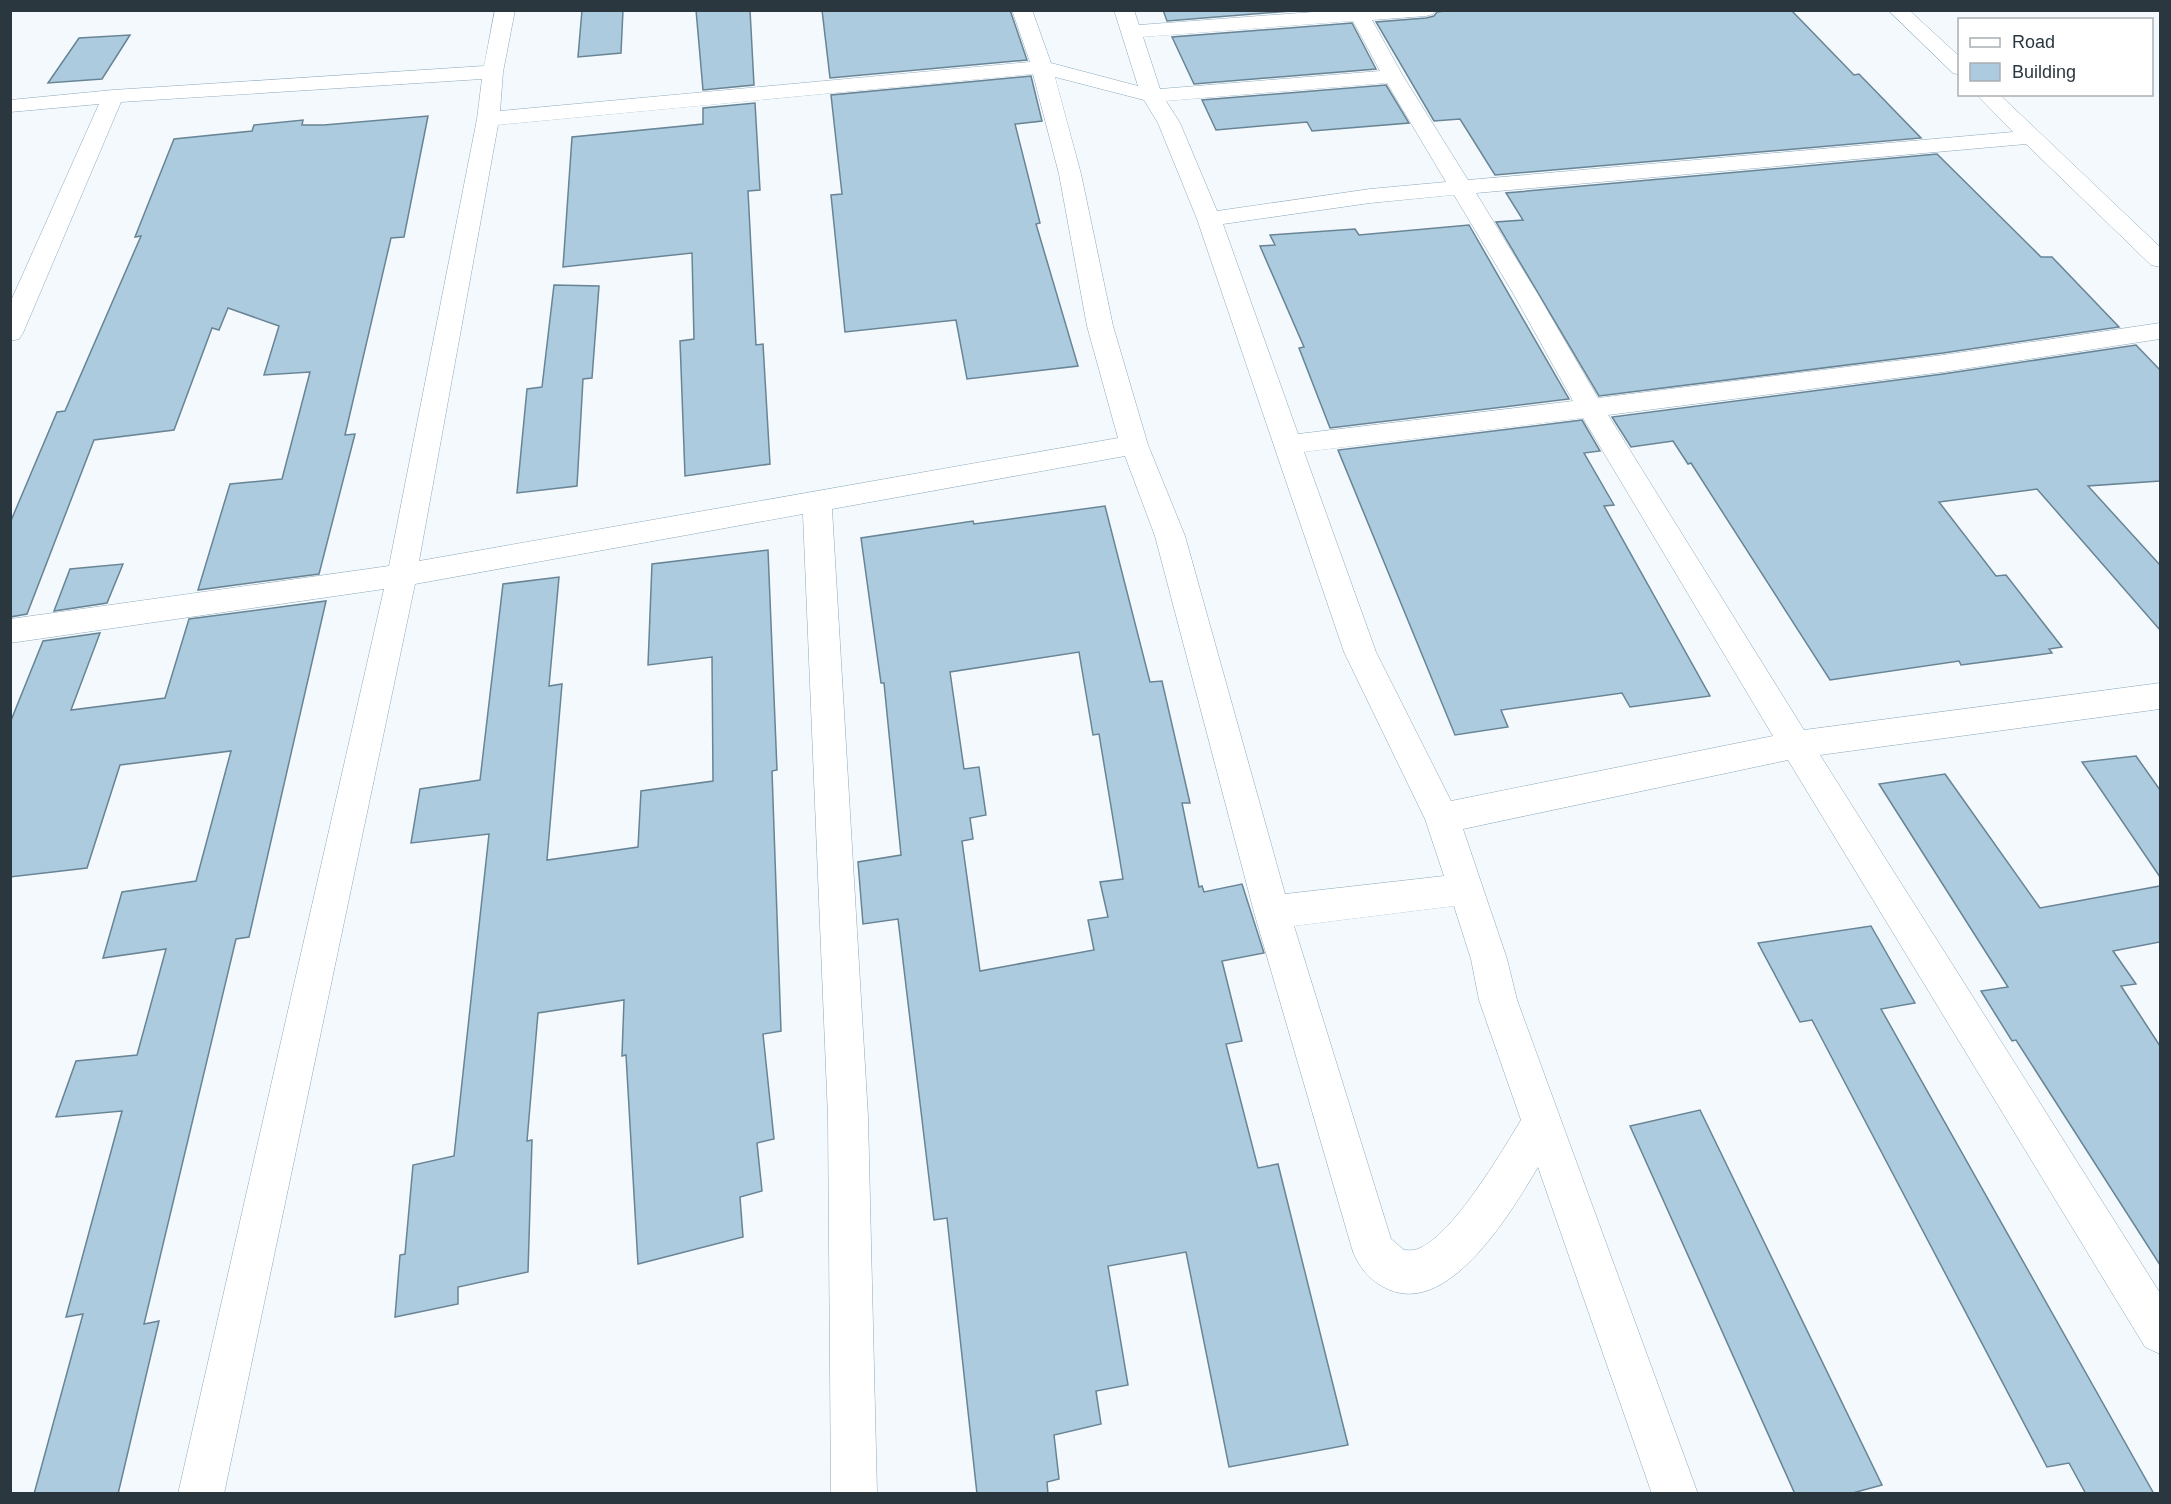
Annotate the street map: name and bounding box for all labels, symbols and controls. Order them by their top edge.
legend [1958,18,2153,96]
text: Road [2012,32,2055,52]
text: Building [2012,62,2076,82]

